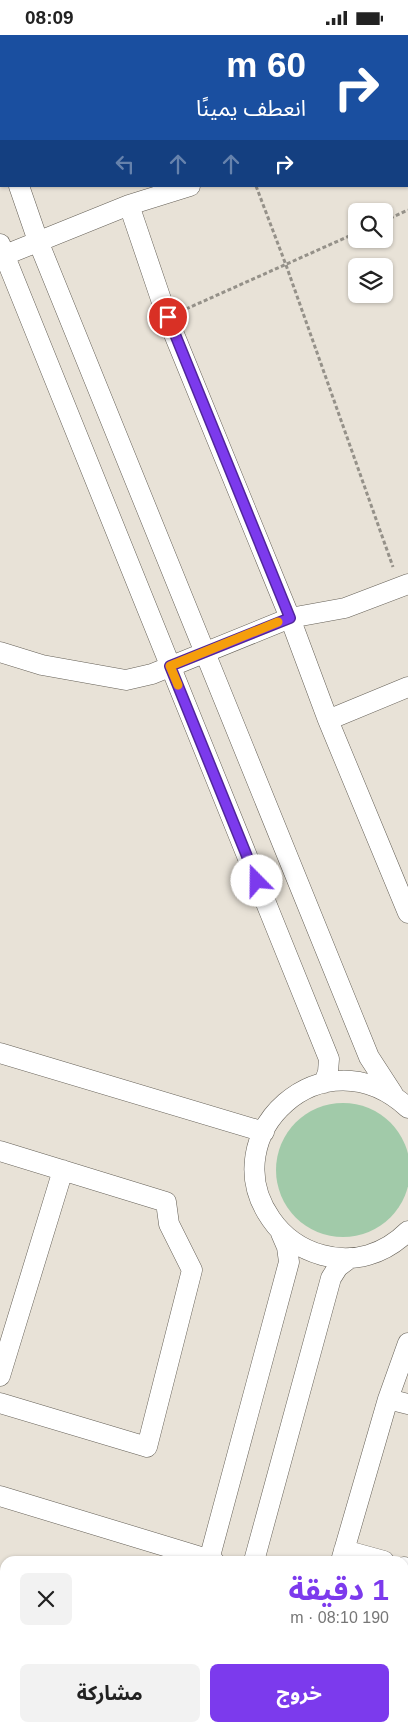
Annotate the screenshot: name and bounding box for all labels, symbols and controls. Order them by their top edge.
text: 08:09 [25,7,74,28]
text: 60 m [226,45,306,84]
icon: right [324,55,389,120]
text: انعطف يمينًا [196,96,306,121]
icon: left [111,150,139,178]
icon: ahead [164,150,192,178]
icon: ahead [217,150,245,178]
icon: right [270,150,298,178]
map controls [348,203,393,303]
button: search [348,203,393,248]
button: layers [348,258,393,303]
pin [147,296,189,338]
icon: arrive [154,303,182,331]
position arrow [230,854,282,906]
button: close [20,1573,72,1625]
text: 1 دقيقة [288,1573,389,1606]
text: 190 m · 08:10 [290,1609,389,1626]
button: مشاركة [20,1664,200,1722]
button: خروج [210,1664,389,1722]

